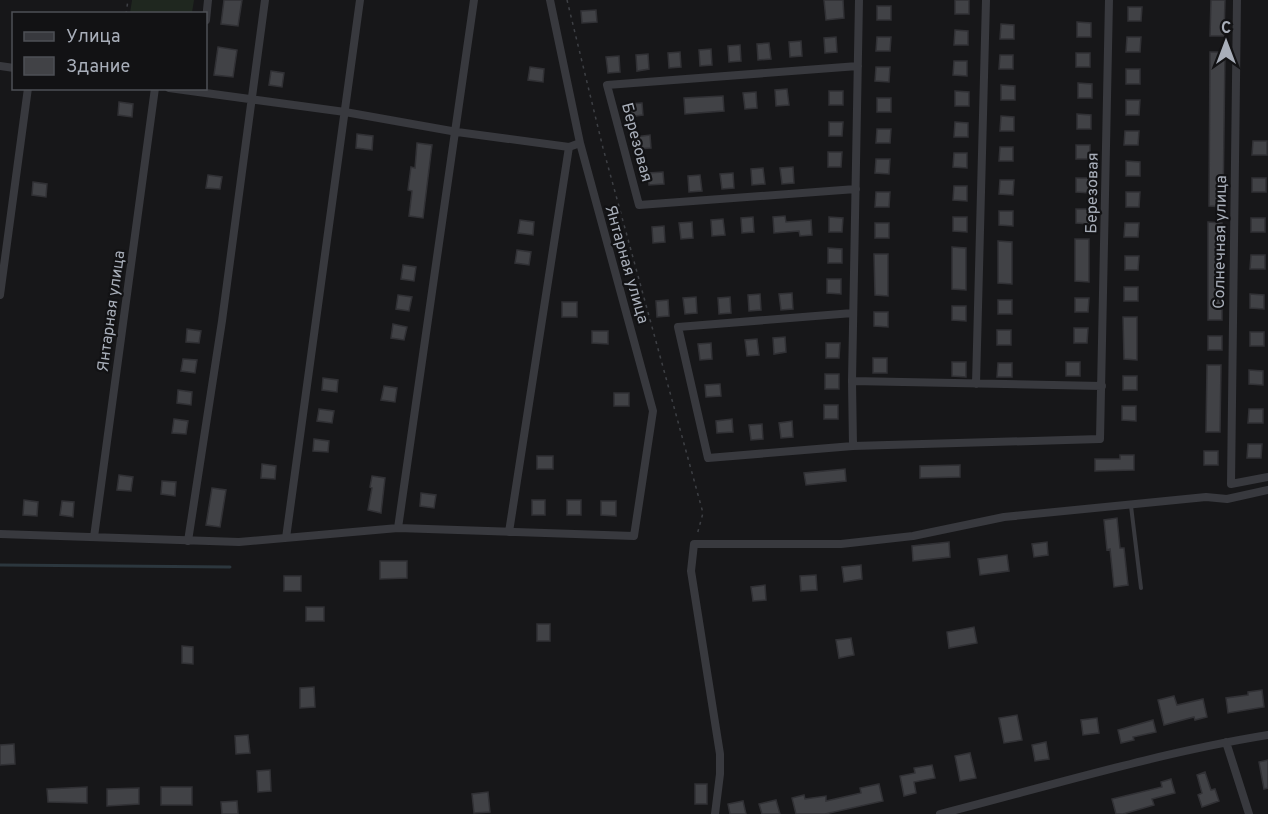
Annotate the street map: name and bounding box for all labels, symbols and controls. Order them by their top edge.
legend [12,12,207,90]
north arrow [1196,12,1256,72]
text: С [1221,19,1231,39]
text: Улица [66,26,120,49]
text: Здание [66,56,130,79]
street label: Березовая [616,101,656,184]
street label: Березовая [1082,152,1104,234]
street label: Солнечная улица [1210,175,1232,309]
street label: Янтарная улица [600,203,653,326]
street label: Янтарная улица [94,249,130,373]

